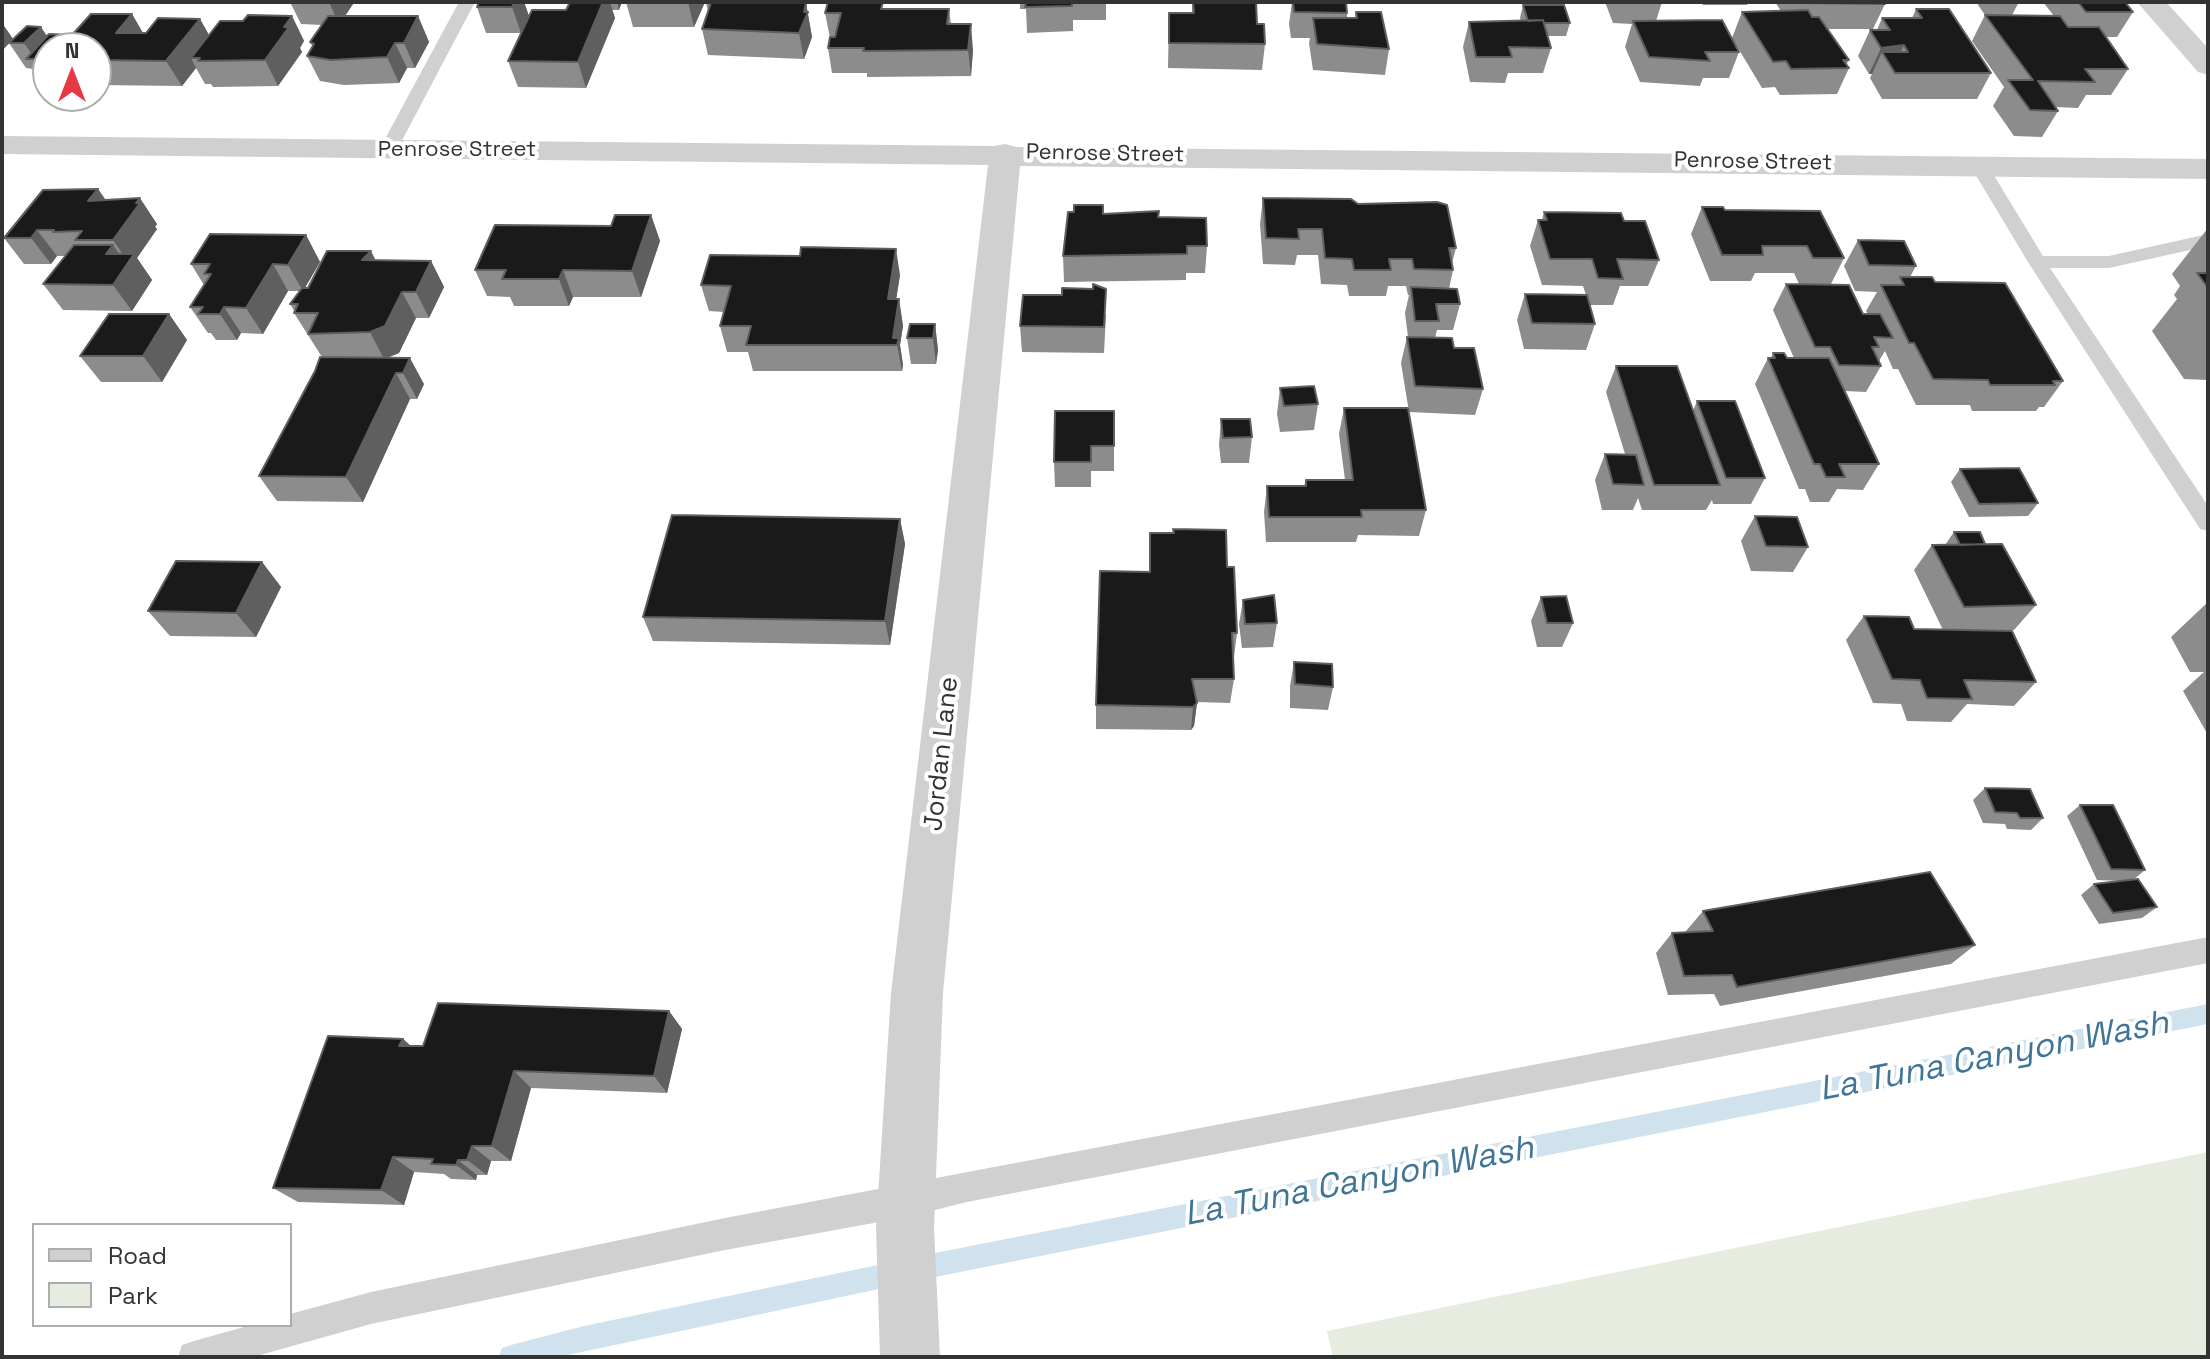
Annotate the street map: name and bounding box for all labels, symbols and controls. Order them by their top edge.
north arrow [32,32,112,112]
text: N [65,36,79,64]
street label: Penrose Street [378,137,536,163]
street label: Penrose Street [1026,139,1184,169]
street label: Penrose Street [1674,147,1832,177]
street label: Jordan Lane [918,675,966,833]
water label: La Tuna Canyon Wash [1816,1003,2172,1111]
water label: La Tuna Canyon Wash [1181,1128,1537,1236]
legend [32,1223,292,1327]
text: Road [108,1240,167,1271]
text: Park [108,1280,158,1311]

